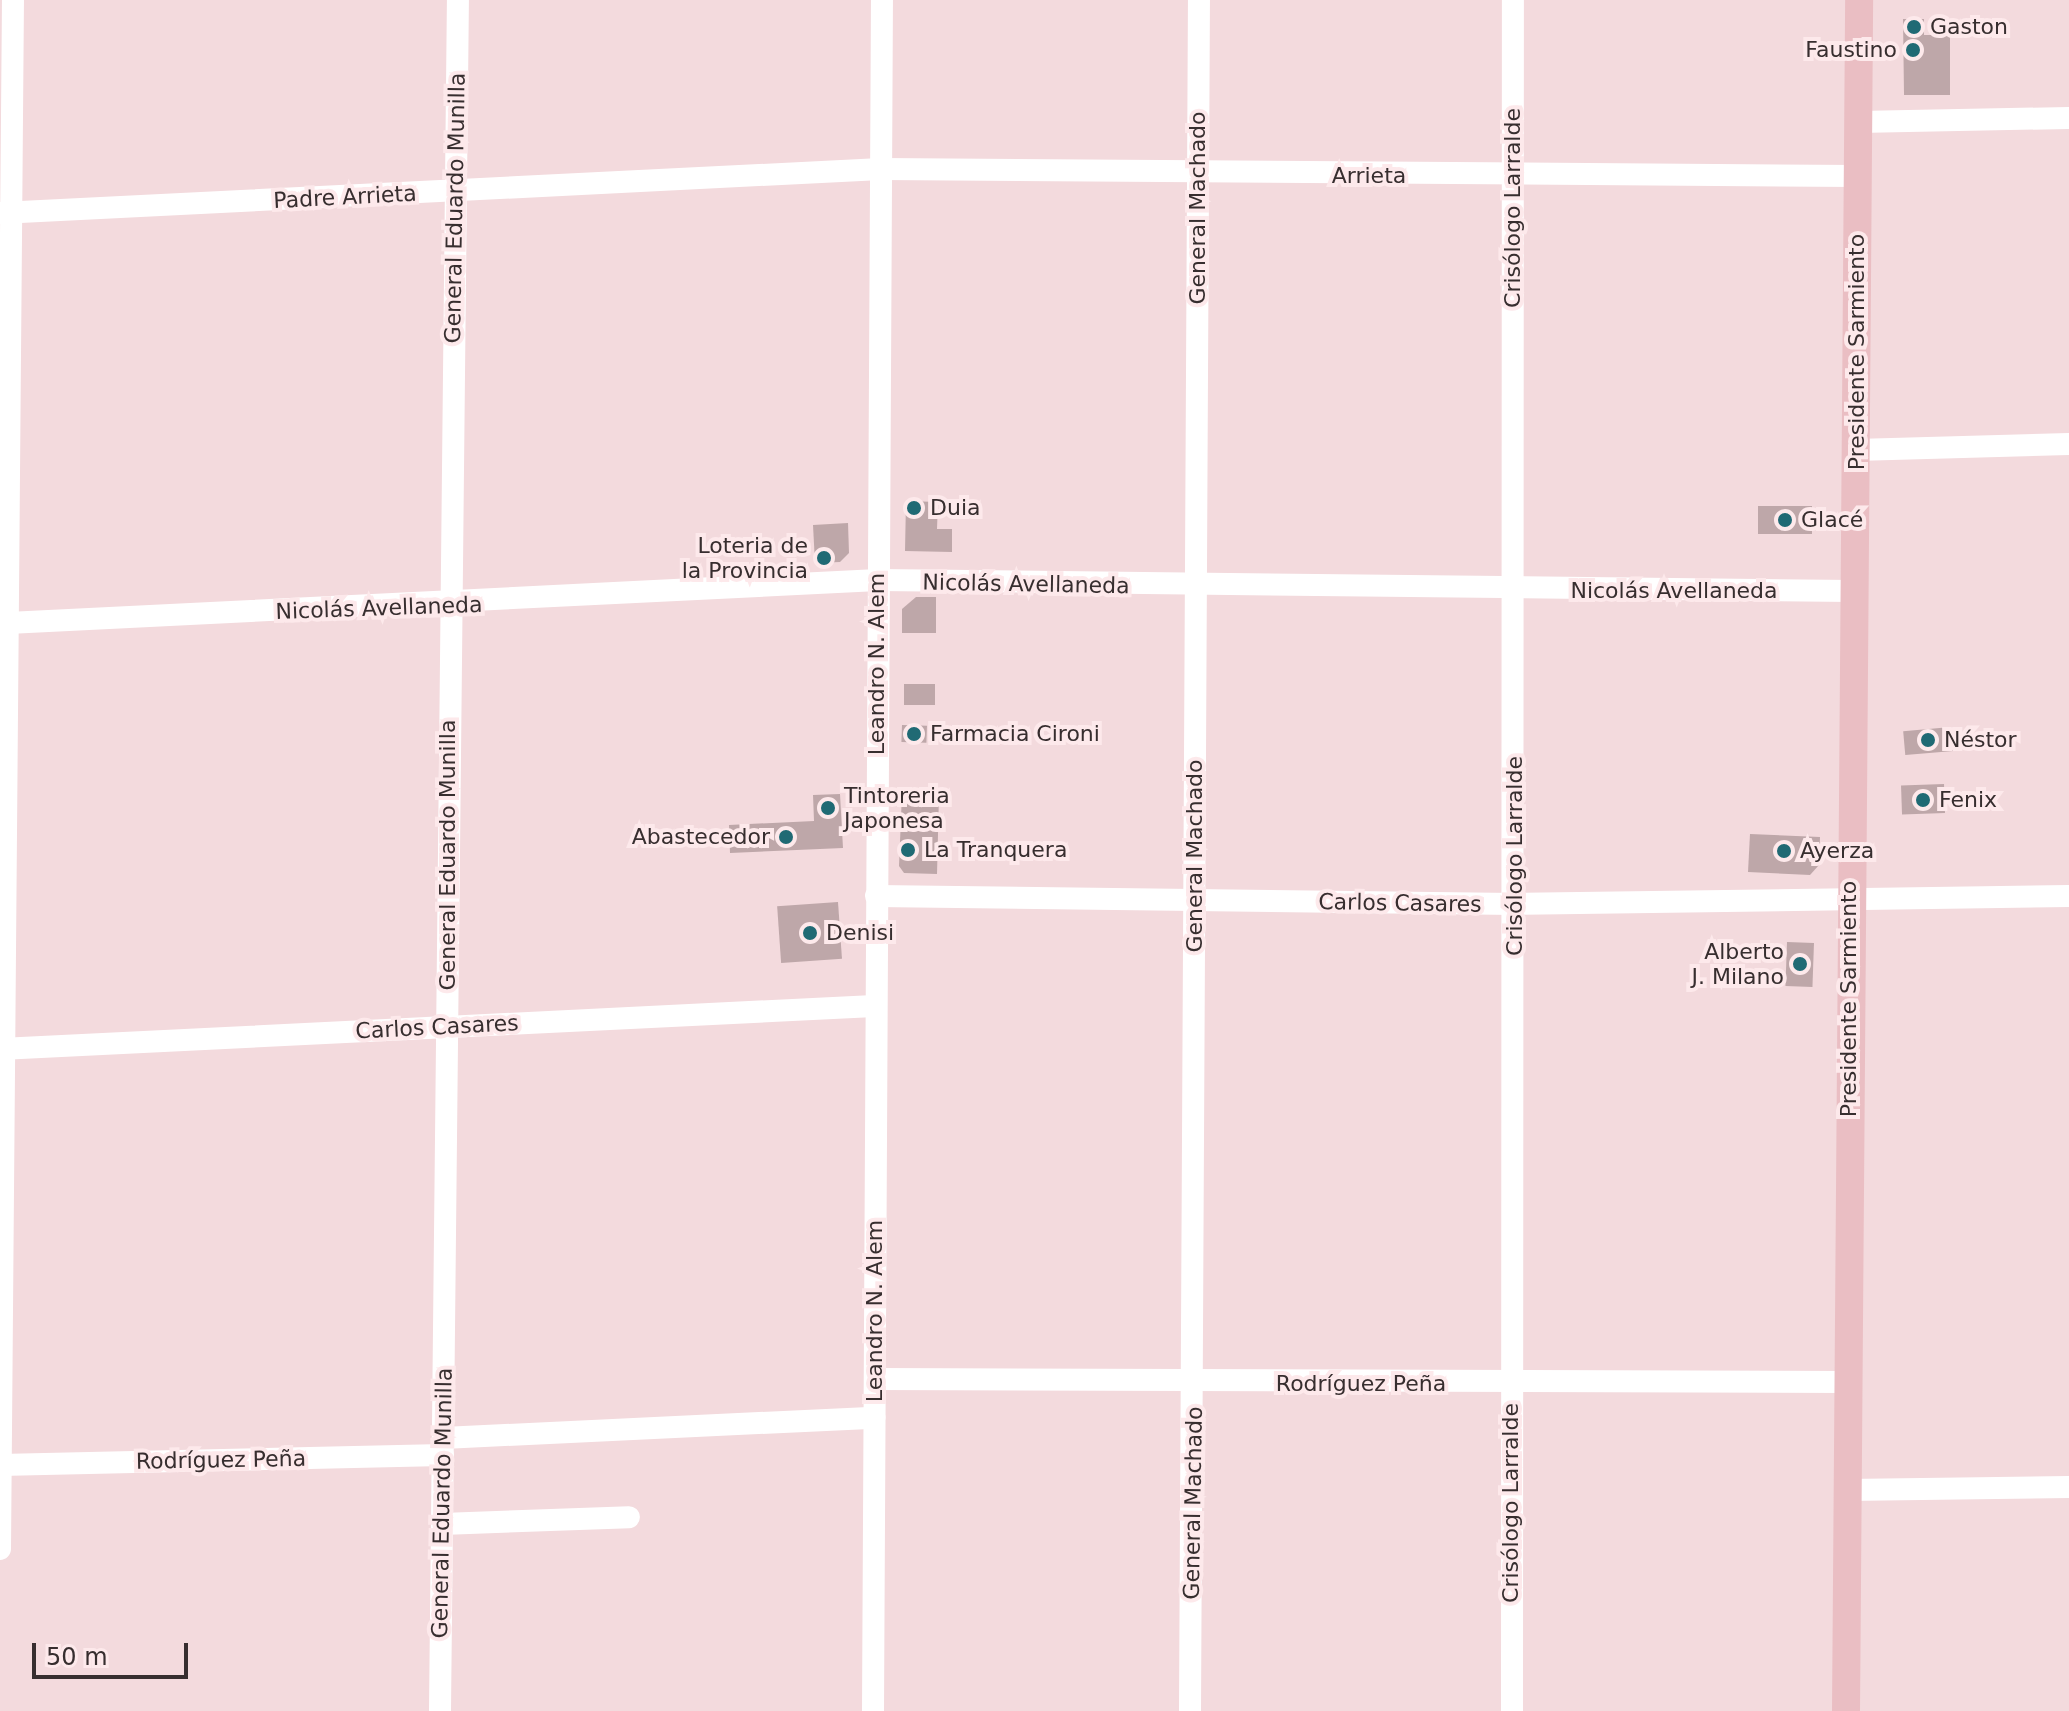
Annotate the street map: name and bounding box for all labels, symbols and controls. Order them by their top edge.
place label: Gaston [1930,14,2008,40]
marker: Gaston [1905,18,1923,36]
place label: Faustino [1805,37,1897,63]
marker: Faustino [1904,41,1922,59]
street label: General Eduardo Munilla [439,72,471,344]
street label: Crisólogo Larralde [1500,108,1526,308]
street label: General Machado [1185,111,1211,305]
street label: Arrieta [1332,163,1406,189]
street label: Padre Arrieta [273,180,417,214]
street label: Presidente Sarmiento [1844,234,1870,470]
place label: Duia [930,495,980,521]
marker: Duia [905,499,923,517]
place label: Glacé [1801,507,1863,533]
marker: Glacé [1776,511,1794,529]
place label: Loteria de la Provincia [682,532,808,584]
marker: Loteria de la Provincia [815,549,833,567]
street label: Nicolás Avellaneda [922,569,1130,599]
street label: Leandro N. Alem [864,573,890,755]
street label: Nicolás Avellaneda [1570,578,1778,604]
street label: Nicolás Avellaneda [275,591,483,625]
street label: General Eduardo Munilla [435,720,461,990]
place label: Farmacia Cironi [930,721,1100,747]
marker: Farmacia Cironi [905,725,923,743]
place label: Néstor [1944,727,2017,753]
marker: Néstor [1919,731,1937,749]
street label: Crisólogo Larralde [1502,756,1528,956]
street label: General Machado [1182,759,1208,953]
place label: Tintoreria Japonesa [844,782,950,834]
place label: Fenix [1939,787,1997,813]
marker: Fenix [1914,791,1932,809]
marker: Tintoreria Japonesa [819,799,837,817]
place label: Abastecedor [632,824,770,850]
marker: Abastecedor [777,828,795,846]
place label: La Tranquera [924,837,1067,863]
place label: Ayerza [1800,838,1874,864]
marker: La Tranquera [899,841,917,859]
marker: Ayerza [1775,842,1793,860]
street label: Presidente Sarmiento [1836,881,1862,1117]
street label: Carlos Casares [1318,888,1482,918]
place label: Denisi [826,920,894,946]
marker: Denisi [801,924,819,942]
place label: Alberto J. Milano [1691,938,1784,990]
marker: Alberto J. Milano [1791,955,1809,973]
street label: Carlos Casares [355,1010,519,1044]
street label: Leandro N. Alem [862,1220,888,1402]
street label: General Eduardo Munilla [426,1367,458,1639]
street label: Rodríguez Peña [1276,1371,1446,1397]
street label: Crisólogo Larralde [1498,1403,1524,1603]
street label: General Machado [1178,1406,1208,1600]
street label: Rodríguez Peña [136,1445,306,1475]
scale bar [36,1627,192,1677]
text: 50 m [46,1643,108,1671]

